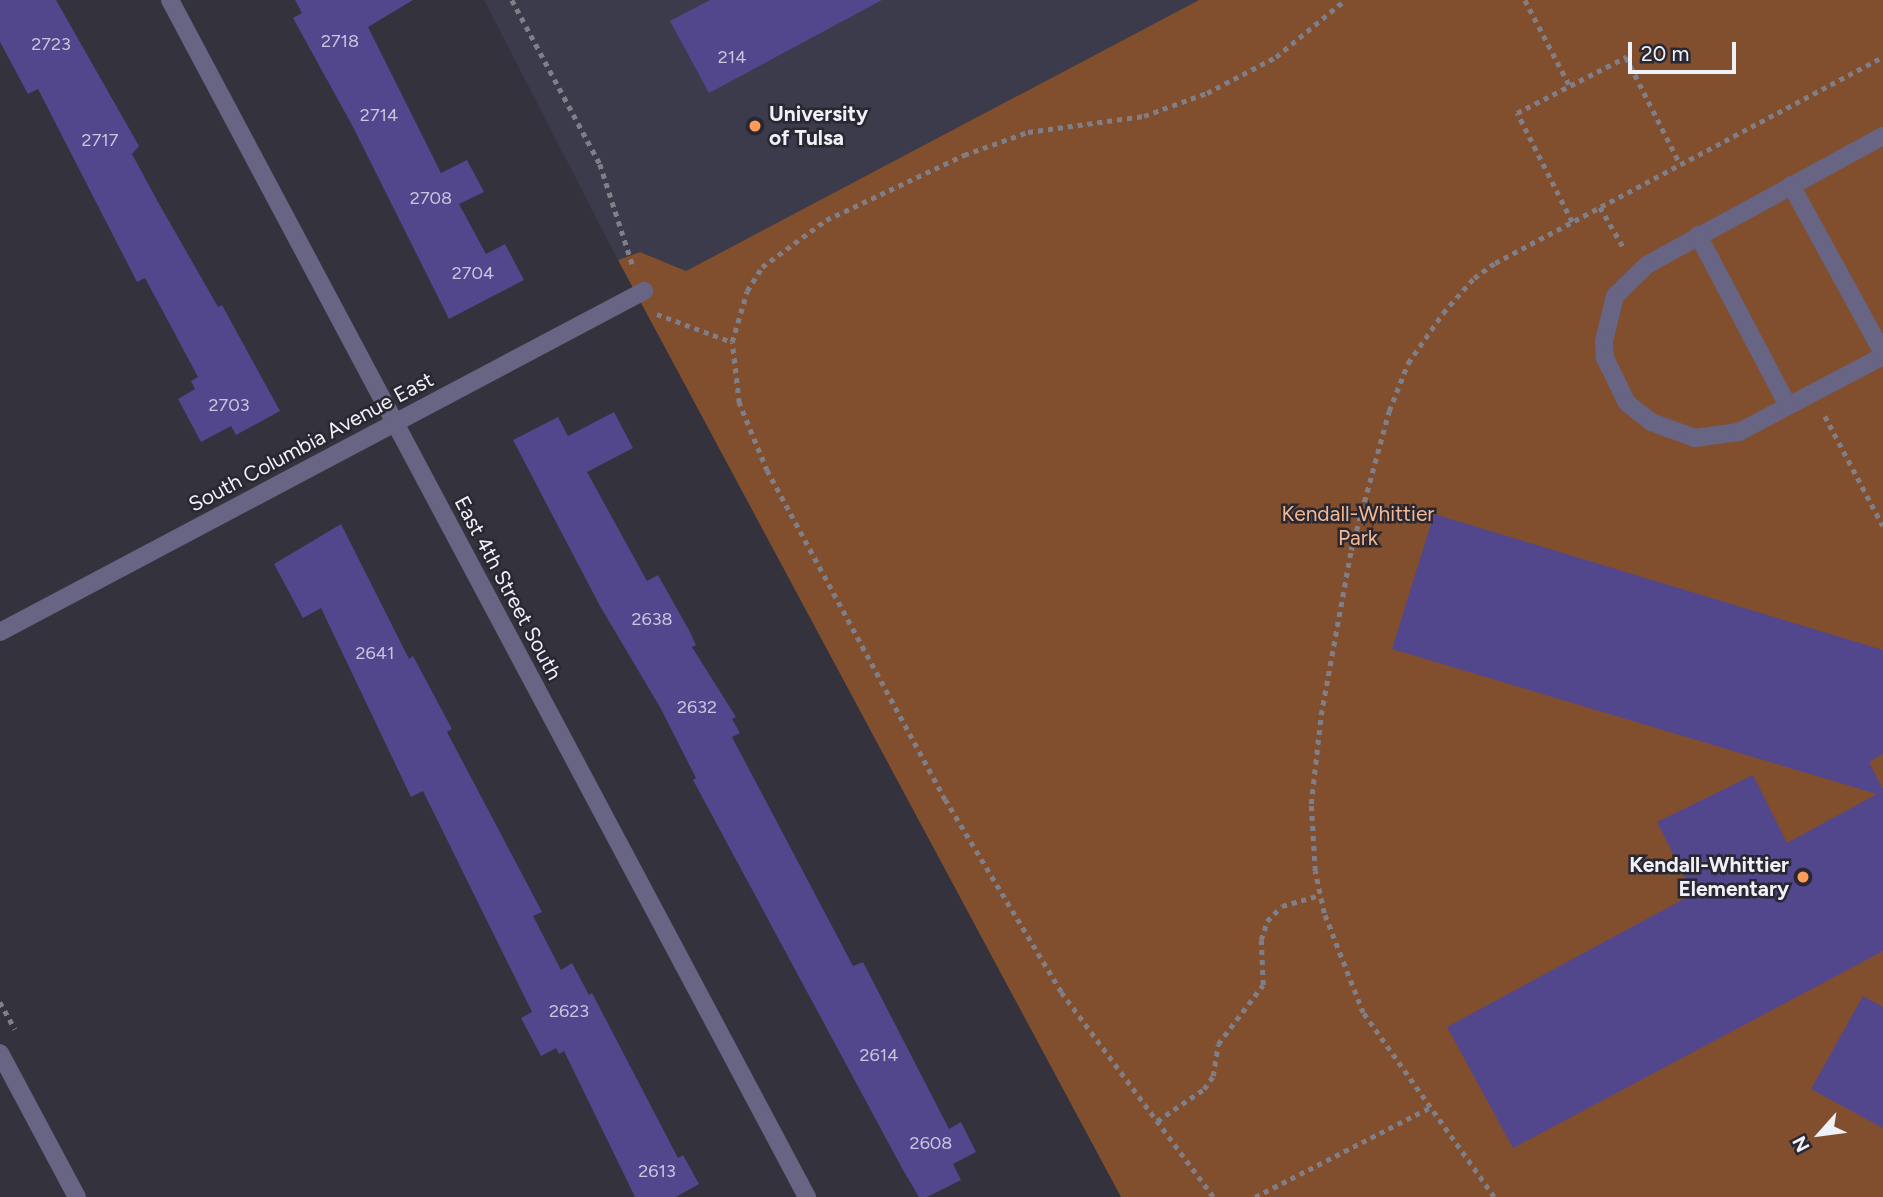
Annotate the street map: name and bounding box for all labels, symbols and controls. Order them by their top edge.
scale bar [1631,28,1740,72]
house number: 2718 [321,30,359,52]
house number: 2723 [31,33,71,55]
text: 20 m [1641,41,1689,66]
house number: 214 [718,46,746,68]
place label: University of Tulsa [769,101,868,151]
house number: 2714 [360,104,398,126]
marker: University of Tulsa [747,118,763,134]
house number: 2717 [82,129,118,151]
house number: 2708 [410,187,452,209]
house number: 2704 [452,262,494,284]
street label: South Columbia Avenue East [184,367,438,517]
house number: 2703 [208,394,250,416]
street label: East 4th Street South [449,492,567,684]
park label: Kendall-Whittier Park [1282,501,1434,551]
house number: 2638 [631,608,673,630]
house number: 2641 [356,642,394,664]
house number: 2632 [677,696,717,718]
place label: Kendall-Whittier Elementary [1629,852,1789,902]
marker: Kendall-Whittier Elementary [1795,869,1811,885]
house number: 2623 [549,1000,589,1022]
house number: 2614 [860,1044,898,1066]
north arrow [1785,1099,1855,1169]
house number: 2608 [910,1132,952,1154]
text: N [1787,1132,1815,1156]
house number: 2613 [638,1160,676,1182]

